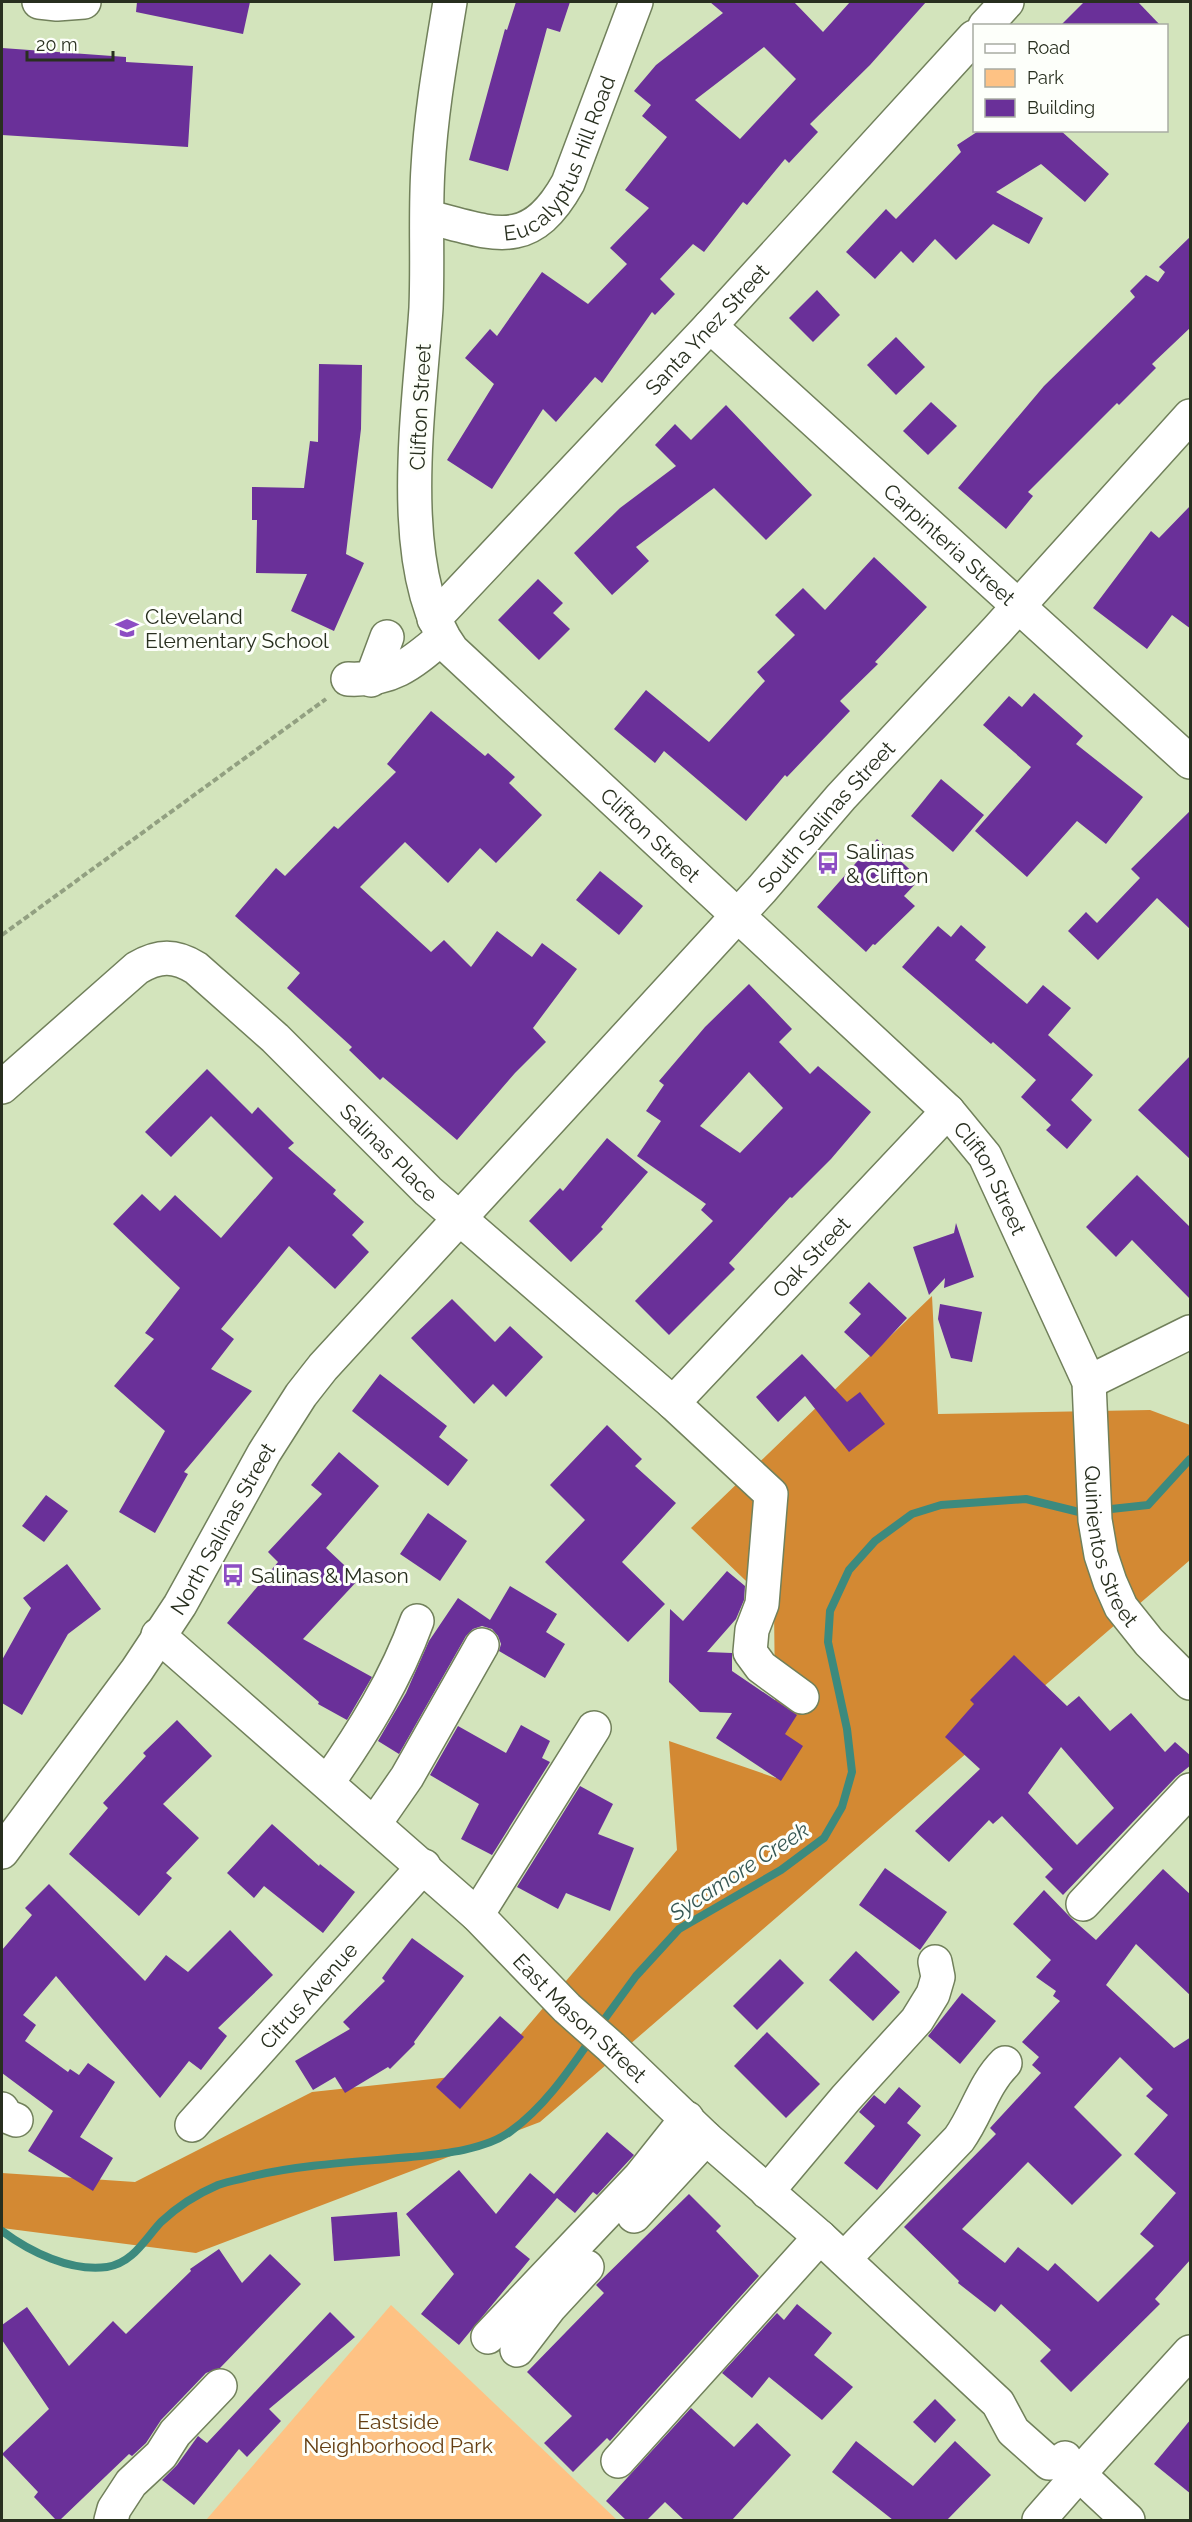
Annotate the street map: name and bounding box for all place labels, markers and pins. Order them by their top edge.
place label: Cleveland Elementary School [145,604,329,653]
school or university icon: Cleveland Elementary School [114,615,140,641]
place label: Salinas & Clifton [846,839,929,888]
bus stop icon: Salinas & Clifton [815,850,841,876]
bus stop icon: Salinas & Mason [220,1562,246,1588]
place label: Salinas & Mason [251,1563,409,1588]

